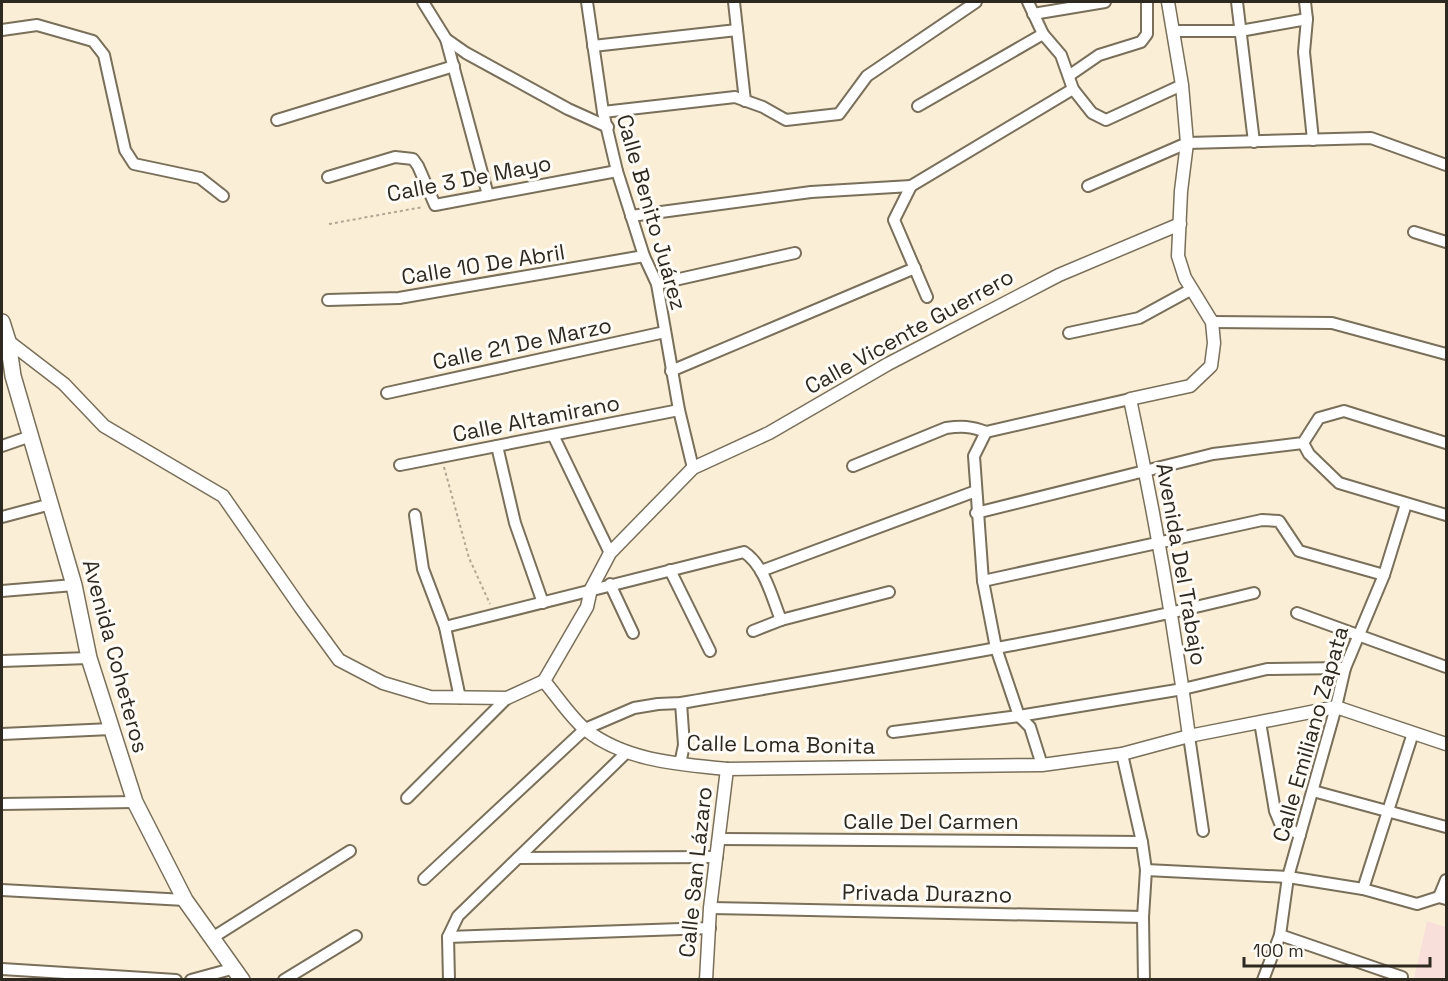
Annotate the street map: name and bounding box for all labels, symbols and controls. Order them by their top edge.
street label: Calle Benito Juárez [611,111,693,313]
street label: Calle 3 De Mayo [384,148,554,208]
street label: Calle 10 De Abril [399,237,567,291]
street label: Calle Vicente Guerrero [800,262,1018,400]
street label: Calle 21 De Marzo [430,310,614,376]
street label: Calle Altamirano [450,388,622,448]
street label: Avenida Del Trabajo [1150,461,1214,667]
street label: Avenida Coheteros [77,556,155,756]
street label: Calle Emiliano Zapata [1266,623,1354,845]
street label: Calle Loma Bonita [686,728,876,760]
street label: Calle San Lázaro [672,785,718,959]
street label: Calle Del Carmen [843,807,1019,835]
street label: Privada Durazno [842,878,1012,908]
scale bar [1244,930,1430,968]
text: 100 m [1253,939,1304,962]

